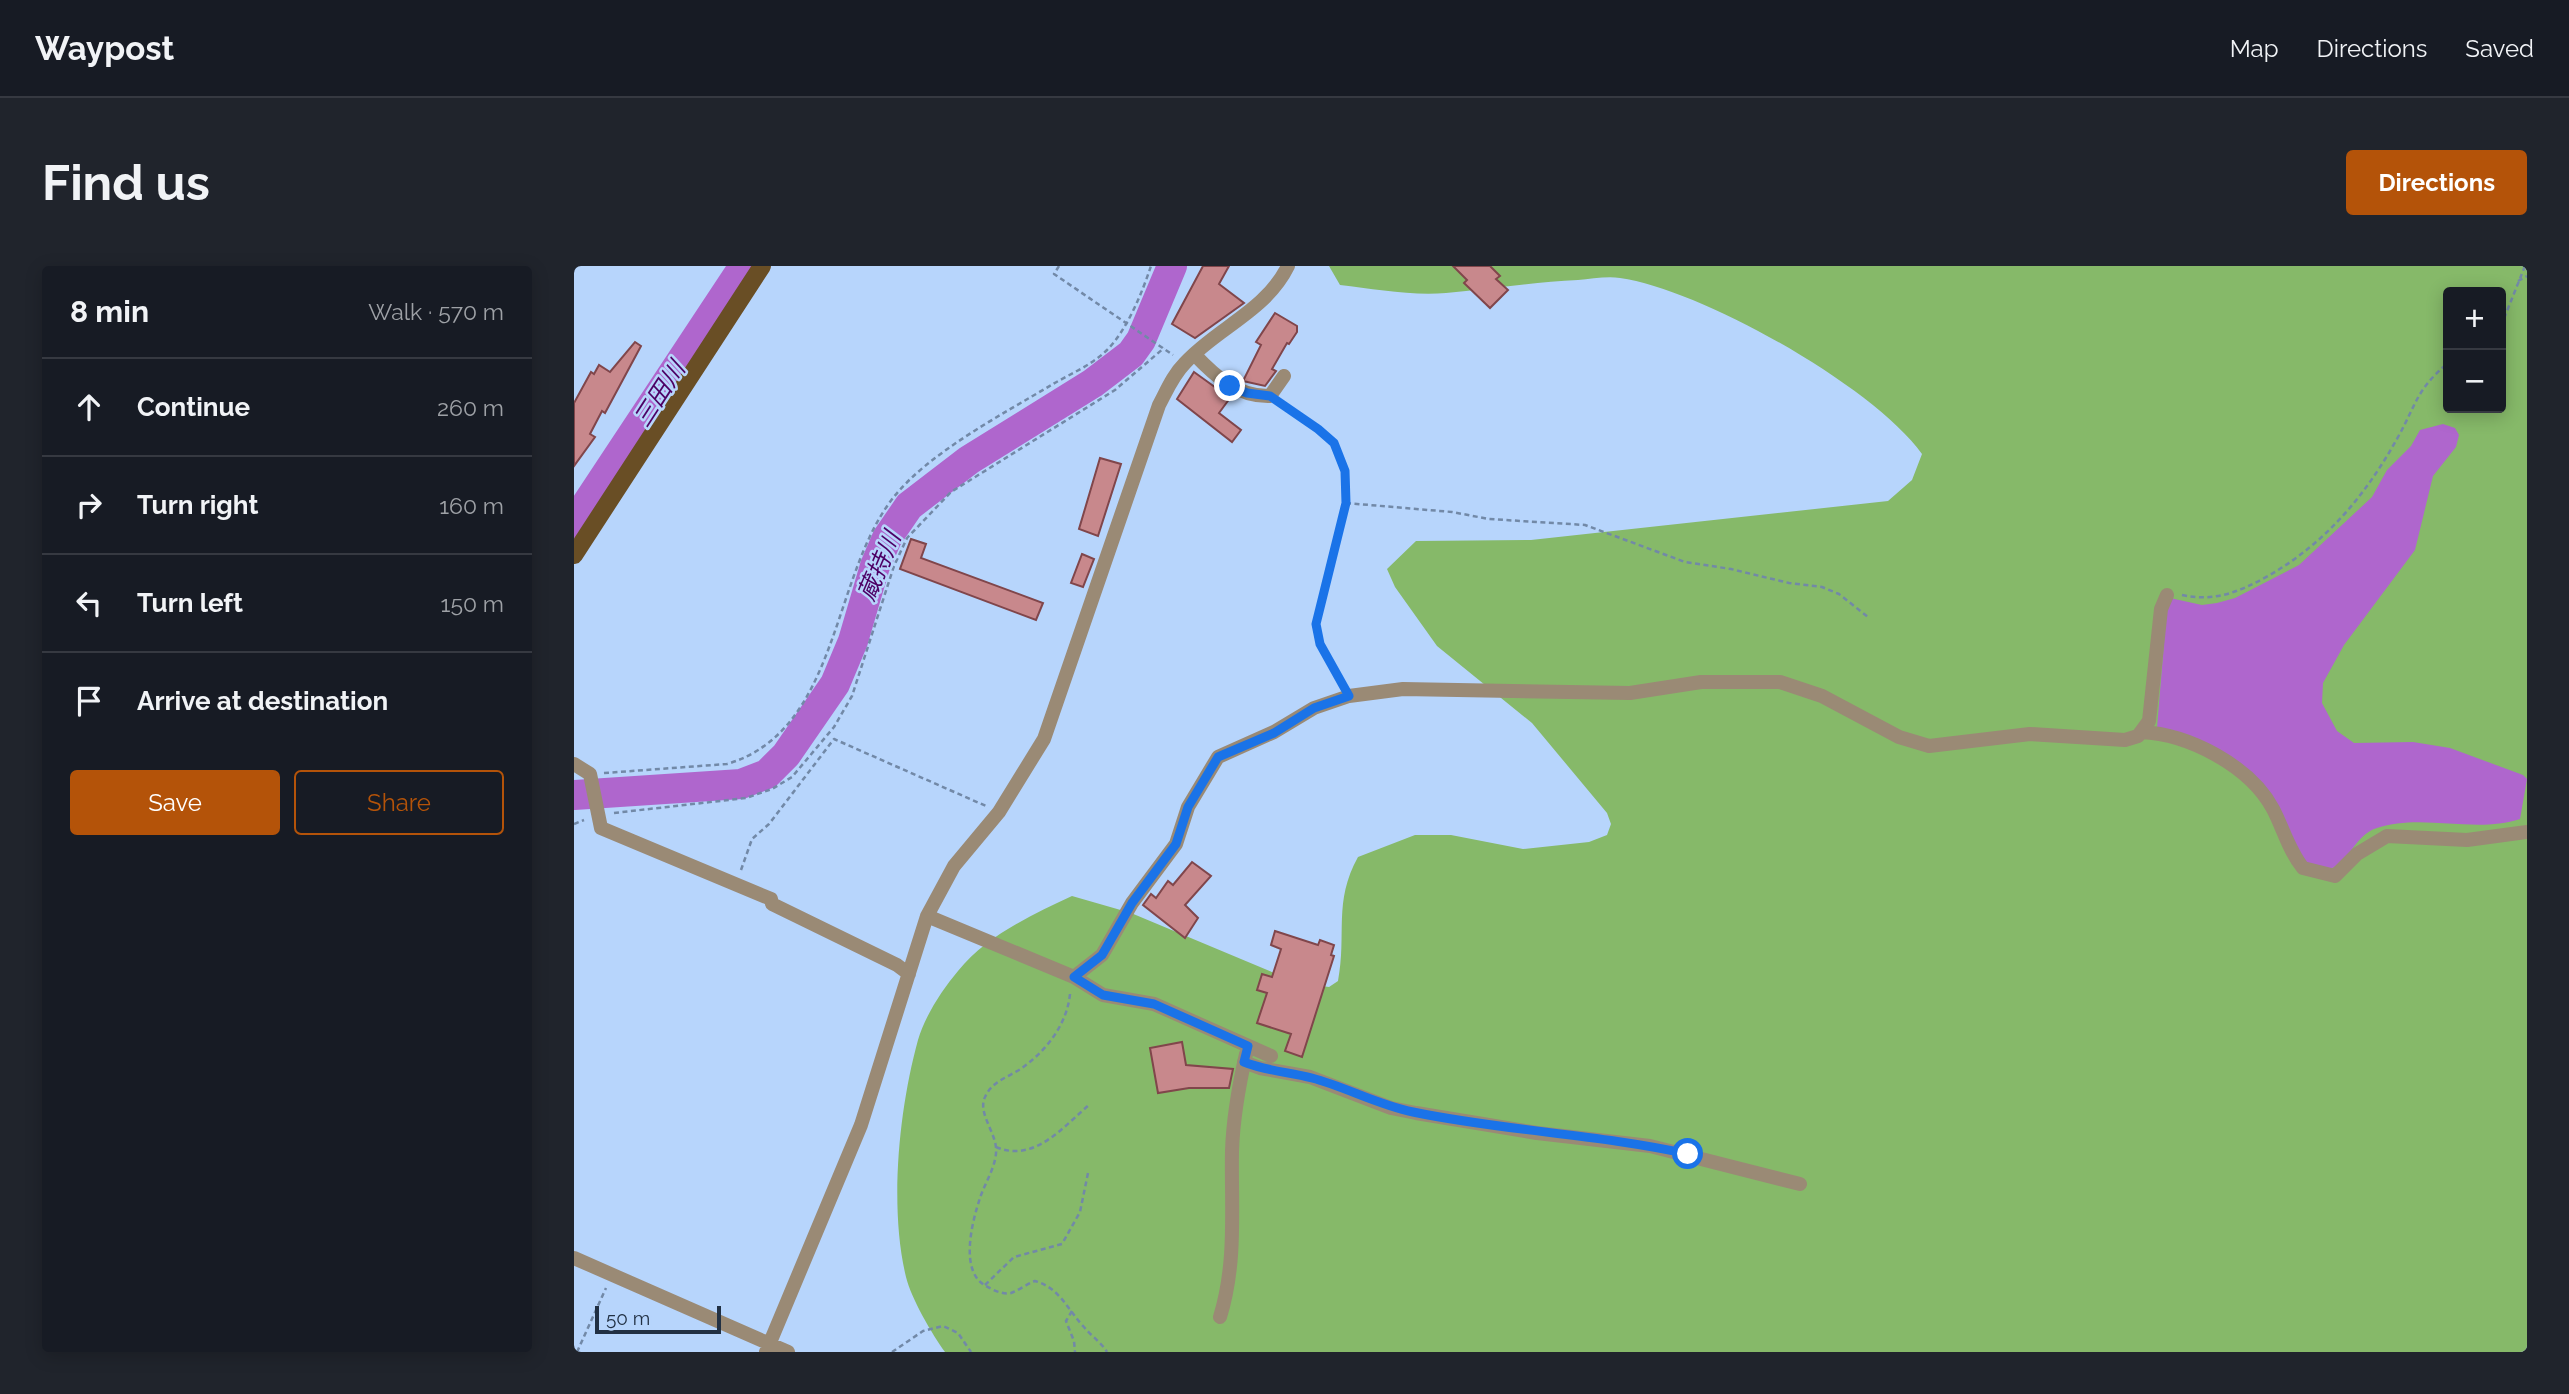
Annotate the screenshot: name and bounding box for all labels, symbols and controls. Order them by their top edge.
text: Waypost [35,29,174,68]
text: Map [2230,34,2279,63]
text: Directions [2317,34,2427,63]
text: Saved [2465,34,2534,63]
button: Directions [2346,150,2527,215]
text: Find us [42,154,210,211]
map controls [2443,287,2506,413]
button: + [2443,287,2506,350]
text: 8 min [70,294,149,329]
text: Walk · 570 m [368,298,504,325]
button: − [2443,350,2506,413]
water label: 三田川 [627,353,692,432]
route end [1214,370,1245,401]
icon: ahead [70,388,108,426]
text: Continue [137,392,250,422]
text: 260 m [437,394,504,421]
icon: right [70,486,108,524]
text: Turn right [137,490,258,520]
text: 160 m [439,492,504,519]
water label: 蔵持川 [852,524,908,605]
icon: left [70,584,108,622]
text: Turn left [137,588,243,618]
text: 150 m [441,590,504,617]
icon: arrive [70,682,108,720]
text: Arrive at destination [137,686,388,716]
button: Save [70,770,280,835]
button: Share [294,770,504,835]
route start [1672,1138,1703,1169]
scale bar [595,1303,721,1335]
text: 50 m [606,1307,650,1329]

